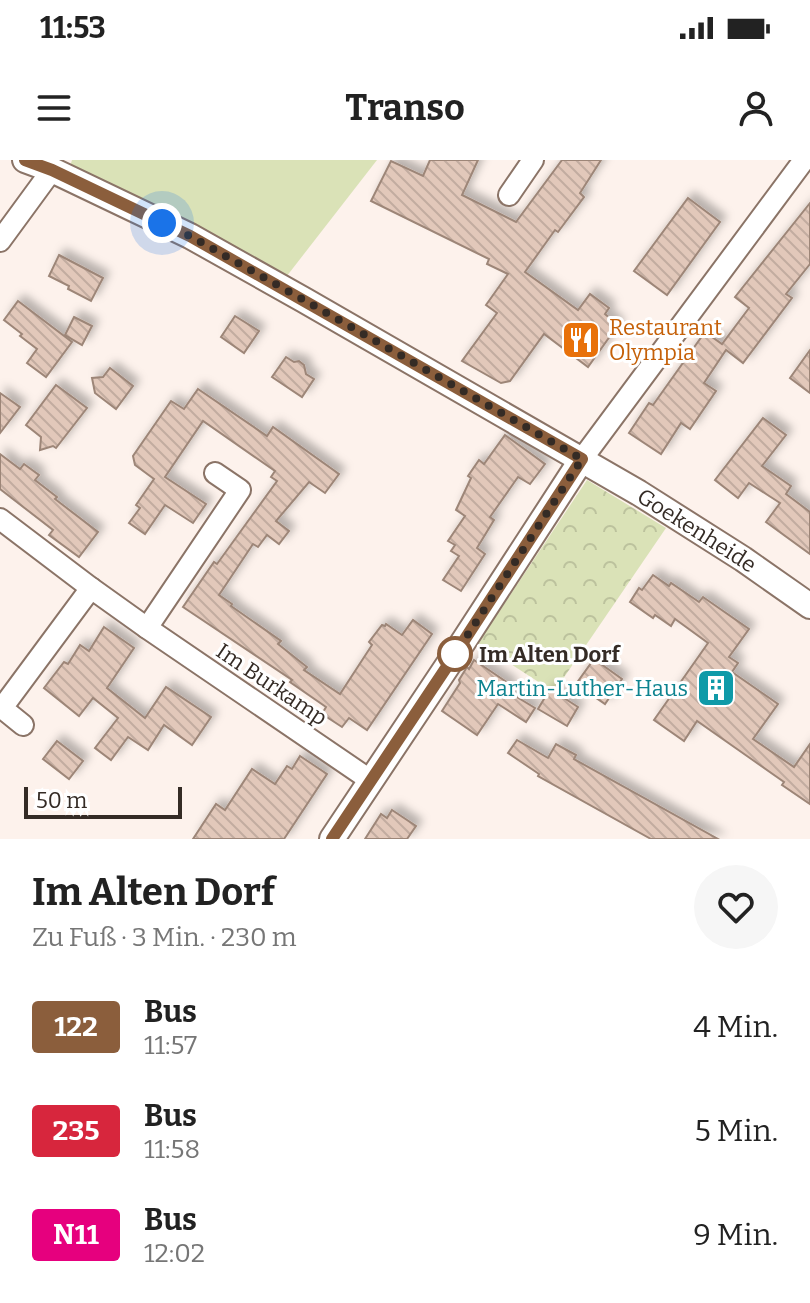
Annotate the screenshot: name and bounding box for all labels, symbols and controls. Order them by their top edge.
text: 11:53 [40,10,106,46]
icon: menu [32,86,76,130]
text: Transo [345,86,465,130]
icon: person [734,86,778,130]
your location [142,203,182,243]
place label: Restaurant Olympia [609,314,722,366]
restaurant icon: Restaurant Olympia [560,319,602,361]
street label: Goekenheide [632,483,762,578]
street label: Im Burkamp [211,637,332,731]
marker: Im Alten Dorf [438,637,472,671]
place label: Im Alten Dorf [479,641,621,668]
building icon: Martin-Luther-Haus [695,667,737,709]
place label: Martin-Luther-Haus [476,675,688,702]
scale bar [24,783,182,819]
text: 50 m [36,787,87,814]
button: heart [694,865,778,949]
text: Im Alten Dorf [32,869,275,915]
text: Zu Fuß · 3 Min. · 230 m [32,922,297,953]
text: Bus [144,994,197,1030]
text: 4 Min. [693,1009,778,1045]
text: 122 [54,1010,98,1043]
text: 11:57 [144,1030,197,1061]
text: Bus [144,1098,197,1134]
text: 5 Min. [695,1113,778,1149]
text: 235 [52,1114,100,1147]
text: 11:58 [144,1134,200,1165]
text: Bus [144,1202,197,1238]
text: 9 Min. [693,1217,778,1253]
text: N11 [53,1218,99,1251]
text: 12:02 [144,1238,205,1269]

